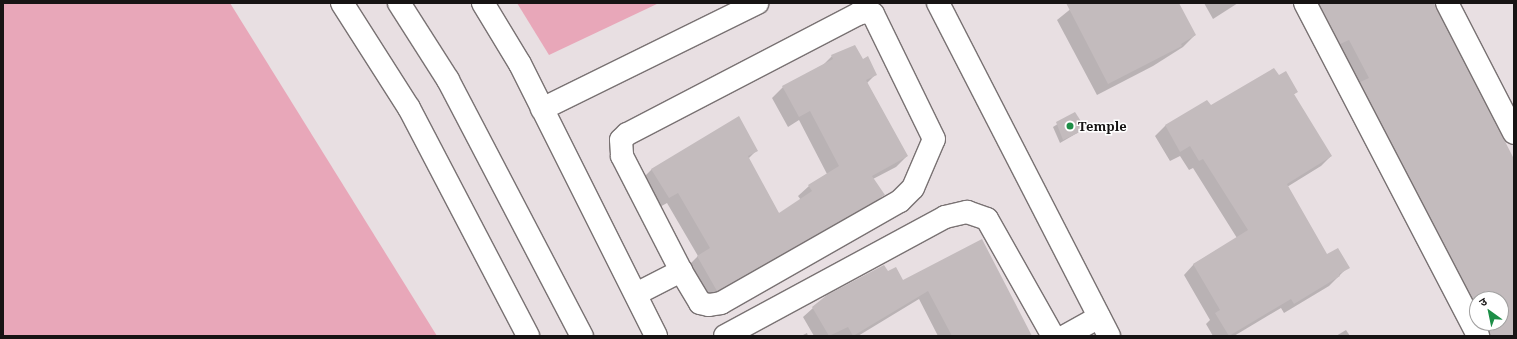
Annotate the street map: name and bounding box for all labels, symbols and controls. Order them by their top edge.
place label: Temple [1078,118,1127,134]
marker: Temple [1065,121,1075,131]
north arrow [1469,291,1509,331]
text: उ [1476,293,1490,309]

